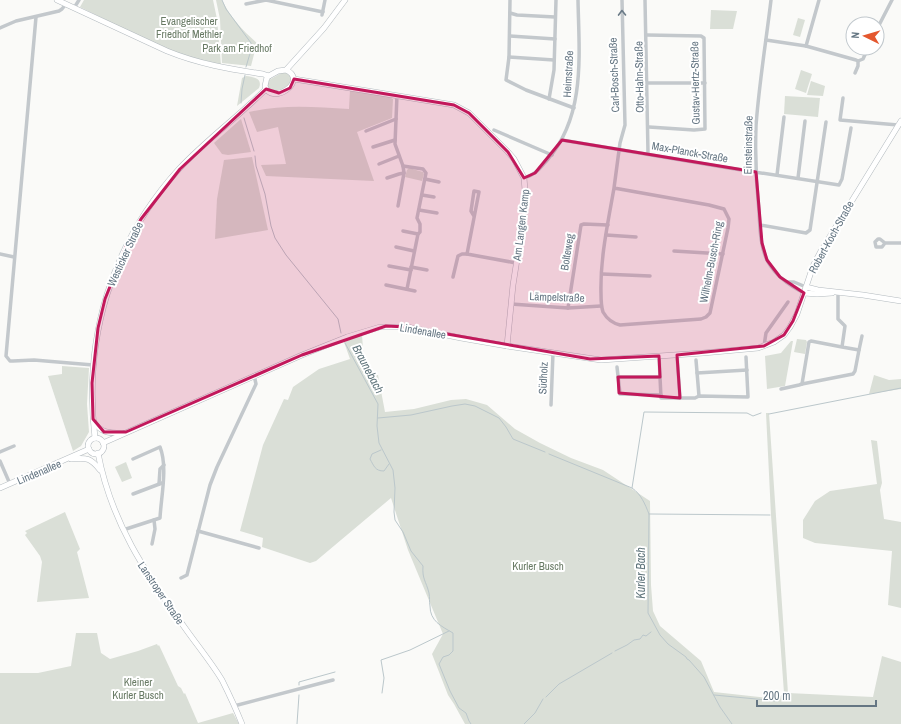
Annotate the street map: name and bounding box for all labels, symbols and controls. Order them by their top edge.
one-way arrow [617,10,626,16]
park label: Evangelischer Friedhof Methler [156,14,222,41]
north arrow [845,16,885,56]
text: N [848,31,862,39]
street label: Carl-Bosch-Straße [606,37,622,113]
park label: Park am Friedhof [202,41,272,55]
street label: Otto-Hahn-Straße [631,41,647,113]
street label: Gustav-Hertz-Straße [687,41,703,125]
street label: Heimstraße [560,50,576,98]
street label: Einsteinstraße [740,116,756,174]
street label: Max-Planck-Straße [651,138,729,166]
street label: Am Langen Kamp [510,188,532,263]
street label: Robert-Koch-Straße [805,198,857,276]
street label: Westicker Straße [104,220,146,288]
street label: Wilhelm-Busch-Ring [696,220,726,304]
street label: Bolteweg [557,233,577,271]
street label: Lämpelstraße [529,289,585,305]
street label: Lindenallee [399,320,447,342]
water label: Braunebach [348,342,388,396]
street label: Südholz [535,361,551,395]
street label: Lindenallee [15,456,63,488]
water label: Kurler Bach [633,547,649,599]
street label: Lanstroper Straße [135,559,187,627]
park label: Kurler Busch [512,559,564,573]
park label: Kleiner Kurler Busch [112,675,164,702]
scale bar [757,682,876,708]
text: 200 m [763,688,790,704]

